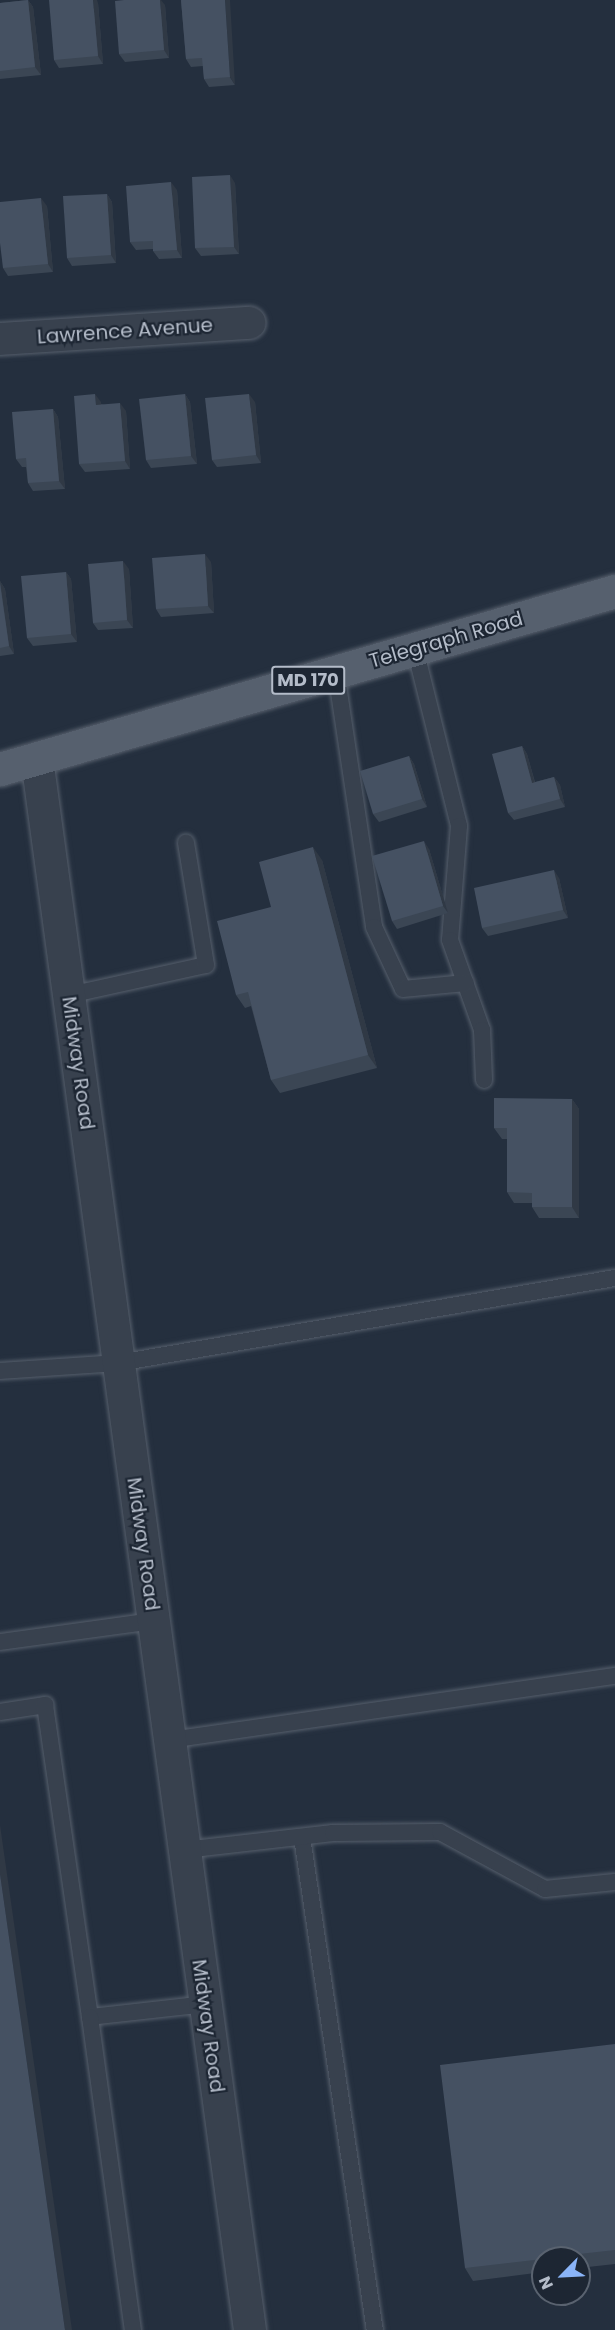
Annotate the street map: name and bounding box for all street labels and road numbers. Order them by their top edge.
street label: Lawrence Avenue [36,313,214,349]
street label: Telegraph Road [366,607,526,673]
road number: MD 170 [270,665,346,695]
street label: Midway Road [57,995,99,1131]
street label: Midway Road [122,1476,164,1612]
street label: Midway Road [187,1958,229,2094]

